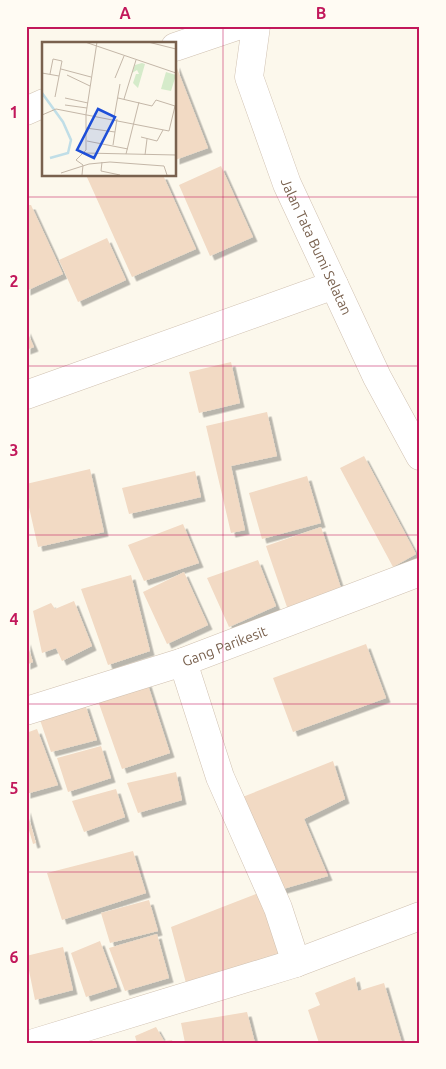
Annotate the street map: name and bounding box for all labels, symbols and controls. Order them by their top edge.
text: A [119,4,131,22]
text: B [316,4,326,22]
inset map [42,42,176,176]
text: 1 [9,103,19,121]
street label: Jalan Tata Bumi Selatan [278,176,355,317]
text: 2 [9,272,19,290]
text: 3 [9,441,19,459]
text: 4 [9,610,19,628]
street label: Gang Parikesit [180,623,270,670]
text: 5 [9,779,19,797]
text: 6 [9,948,19,966]

